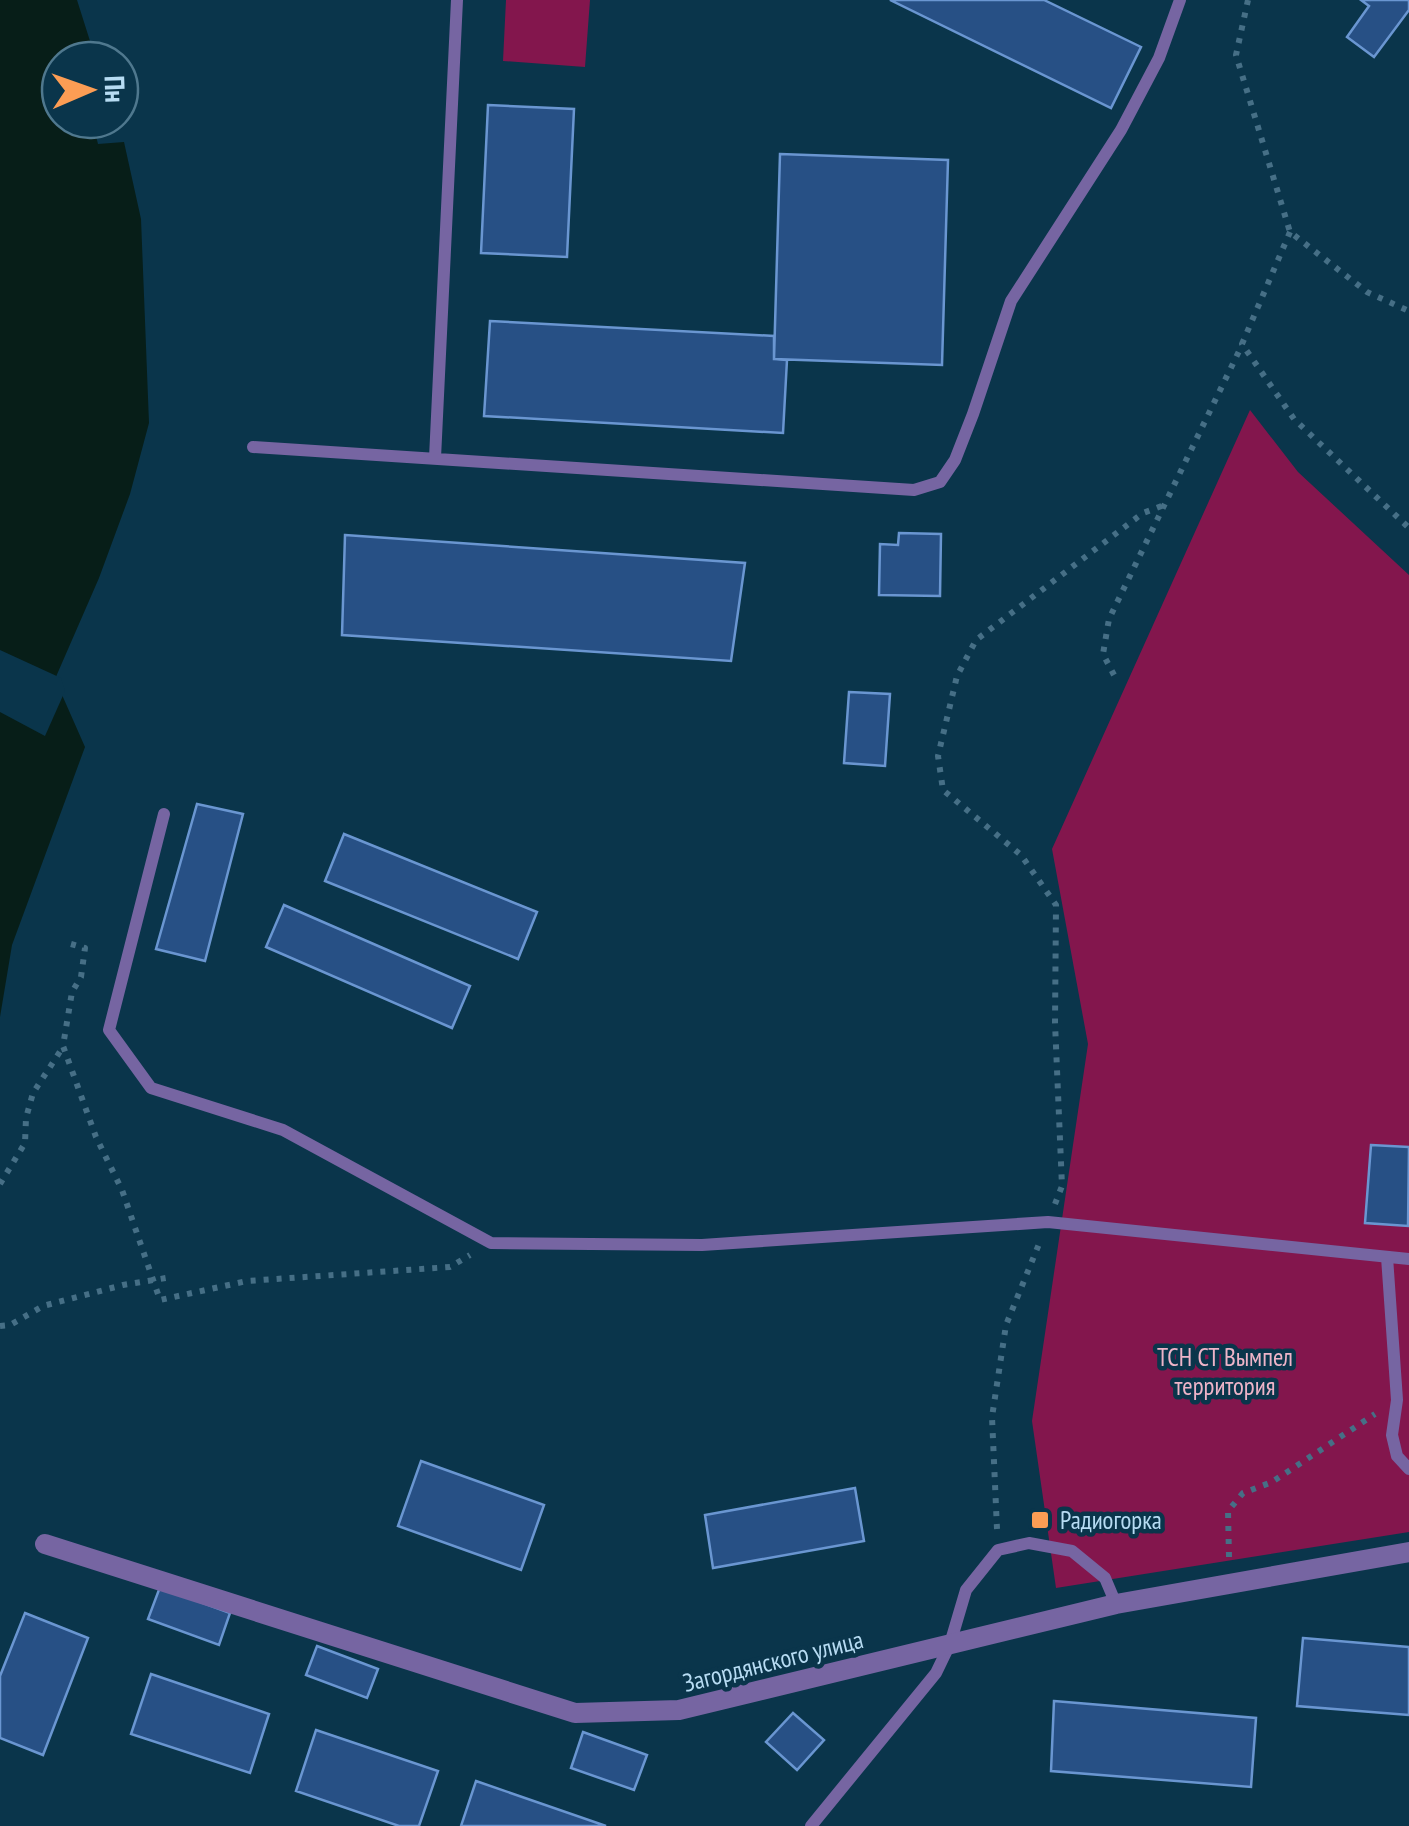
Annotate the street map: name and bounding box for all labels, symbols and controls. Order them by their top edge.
north arrow [40,40,140,140]
text: Пн [97,75,134,103]
park label: ТСН СТ Вымпел территория [1157,1341,1293,1402]
place label: Радиогорка [1060,1504,1162,1536]
marker: Радиогорка [1029,1509,1051,1531]
street label: Загордянского улица [680,1623,866,1699]

